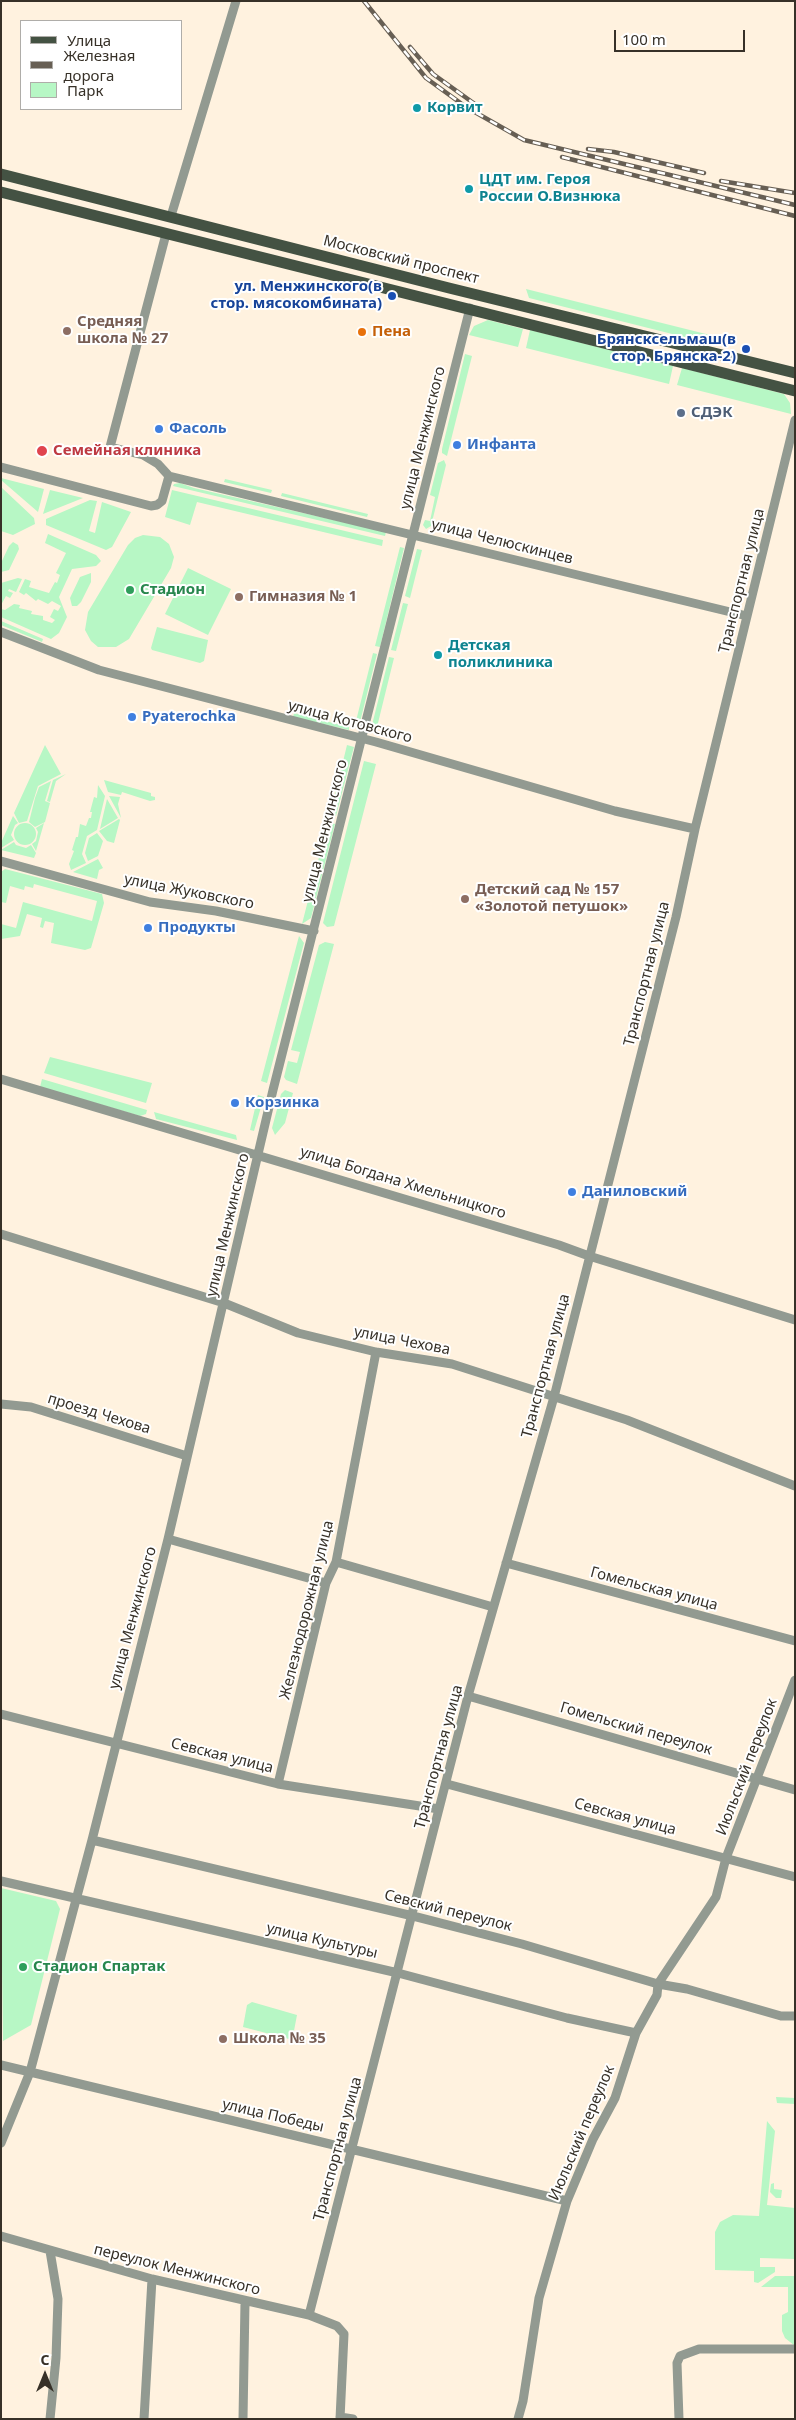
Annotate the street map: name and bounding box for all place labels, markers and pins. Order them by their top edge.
place label: Корвит [427,99,483,117]
marker: Корвит [411,102,423,114]
place label: ЦДТ им. Героя России О.Визнюка [479,171,621,206]
marker: ЦДТ им. Героя России О.Визнюка [463,183,475,195]
place label: ул. Менжинского(в стор. мясокомбината) [211,278,382,313]
marker: ул. Менжинского(в стор. мясокомбината) [386,290,398,302]
place label: Средняя школа № 27 [77,313,168,348]
place label: Пена [372,323,411,341]
marker: Средняя школа № 27 [61,325,73,337]
marker: Пена [356,326,368,338]
place label: Брянсксельмаш(в стор. Брянска-2) [597,331,736,366]
marker: Брянсксельмаш(в стор. Брянска-2) [740,343,752,355]
place label: СДЭК [691,404,733,422]
marker: СДЭК [675,407,687,419]
place label: Фасоль [169,420,227,438]
marker: Фасоль [153,423,165,435]
place label: Инфанта [467,436,536,454]
marker: Инфанта [451,439,463,451]
place label: Семейная клиника [53,442,201,460]
marker: Семейная клиника [35,444,49,458]
place label: Стадион [140,581,205,599]
marker: Стадион [124,584,136,596]
place label: Гимназия № 1 [249,588,357,606]
marker: Гимназия № 1 [233,591,245,603]
place label: Детская поликлиника [448,637,553,672]
marker: Детская поликлиника [432,649,444,661]
place label: Pyaterochka [142,708,236,726]
marker: Pyaterochka [126,711,138,723]
place label: Детский сад № 157 «Золотой петушок» [475,881,628,916]
marker: Детский сад № 157 «Золотой петушок» [459,893,471,905]
place label: Продукты [158,919,236,937]
marker: Продукты [142,922,154,934]
place label: Корзинка [245,1094,319,1112]
marker: Корзинка [229,1097,241,1109]
place label: Даниловский [582,1183,687,1201]
marker: Даниловский [566,1186,578,1198]
place label: Стадион Спартак [33,1958,165,1976]
marker: Стадион Спартак [17,1961,29,1973]
place label: Школа № 35 [233,2030,326,2048]
marker: Школа № 35 [217,2033,229,2045]

